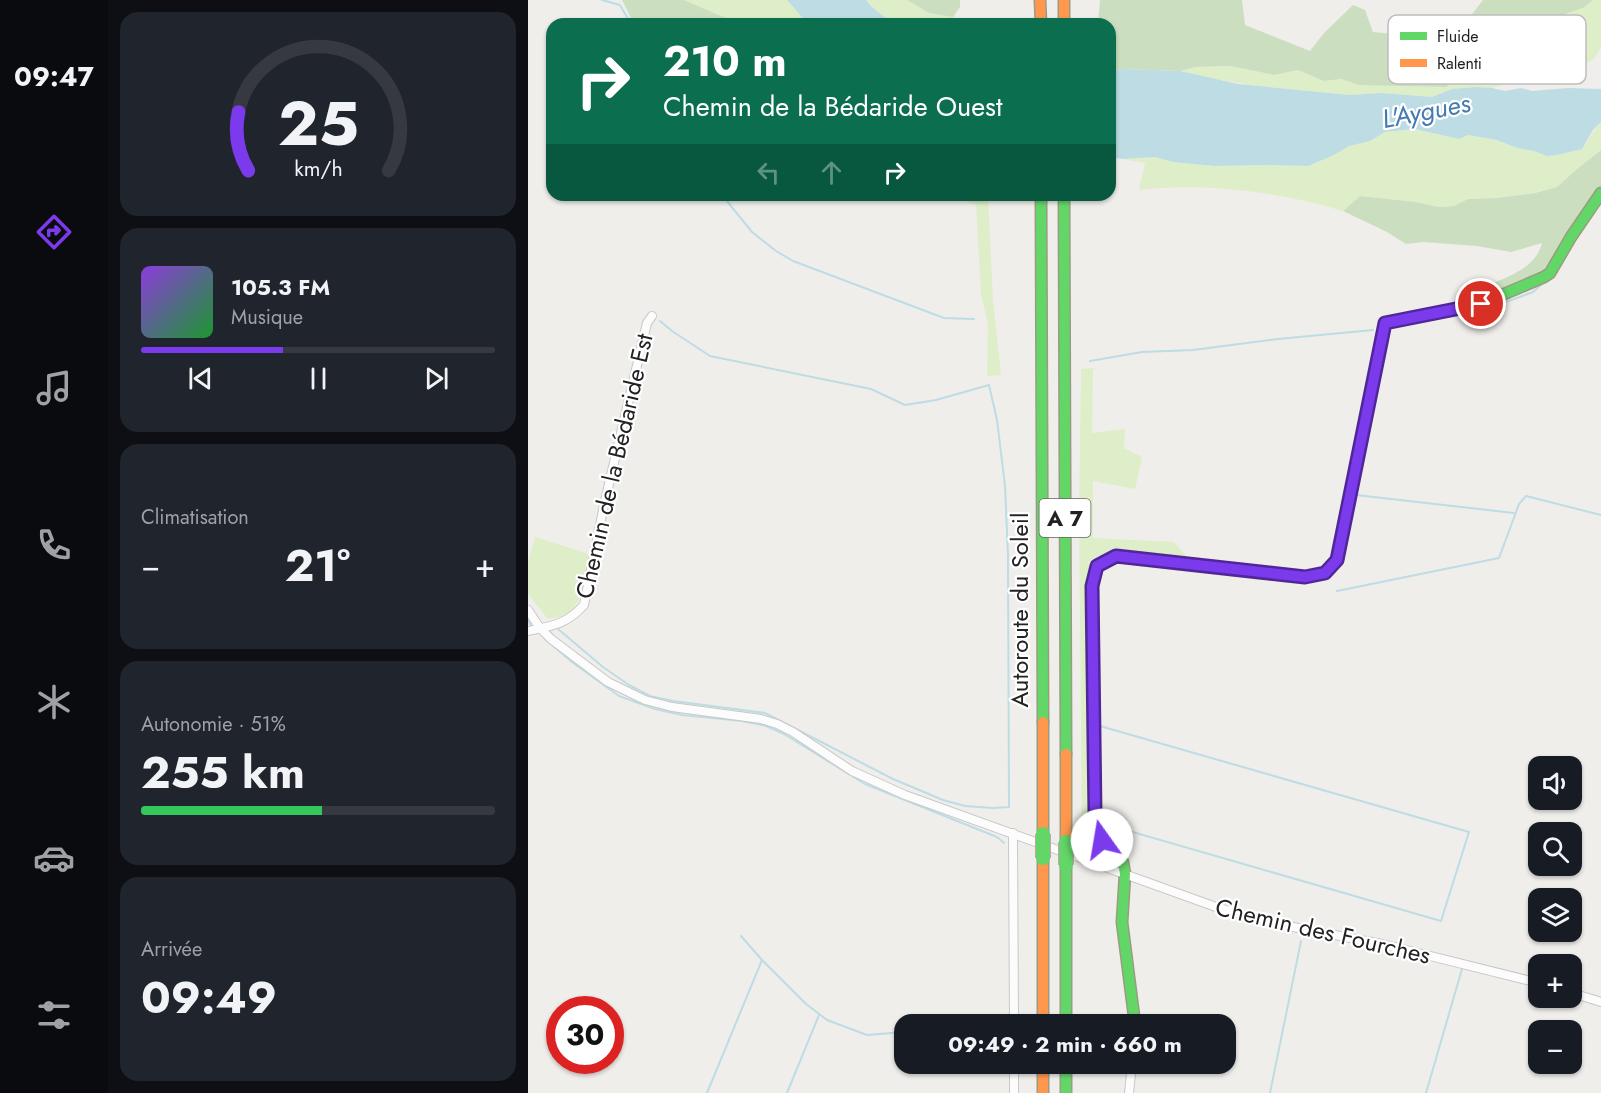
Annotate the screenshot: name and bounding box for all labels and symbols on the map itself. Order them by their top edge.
legend [1388,15,1586,84]
text: Fluide [1437,25,1479,48]
text: Ralenti [1437,52,1482,75]
water label: L'Aygues [1379,84,1474,138]
pin [1455,278,1506,329]
street label: Chemin de la Bédaride Est [566,330,662,602]
road number: A 7 [1040,499,1090,537]
street label: Autoroute du Soleil [1002,512,1037,708]
position arrow [1070,808,1134,872]
street label: Chemin des Fourches [1212,889,1434,973]
speed limit sign: 30 [546,996,624,1074]

